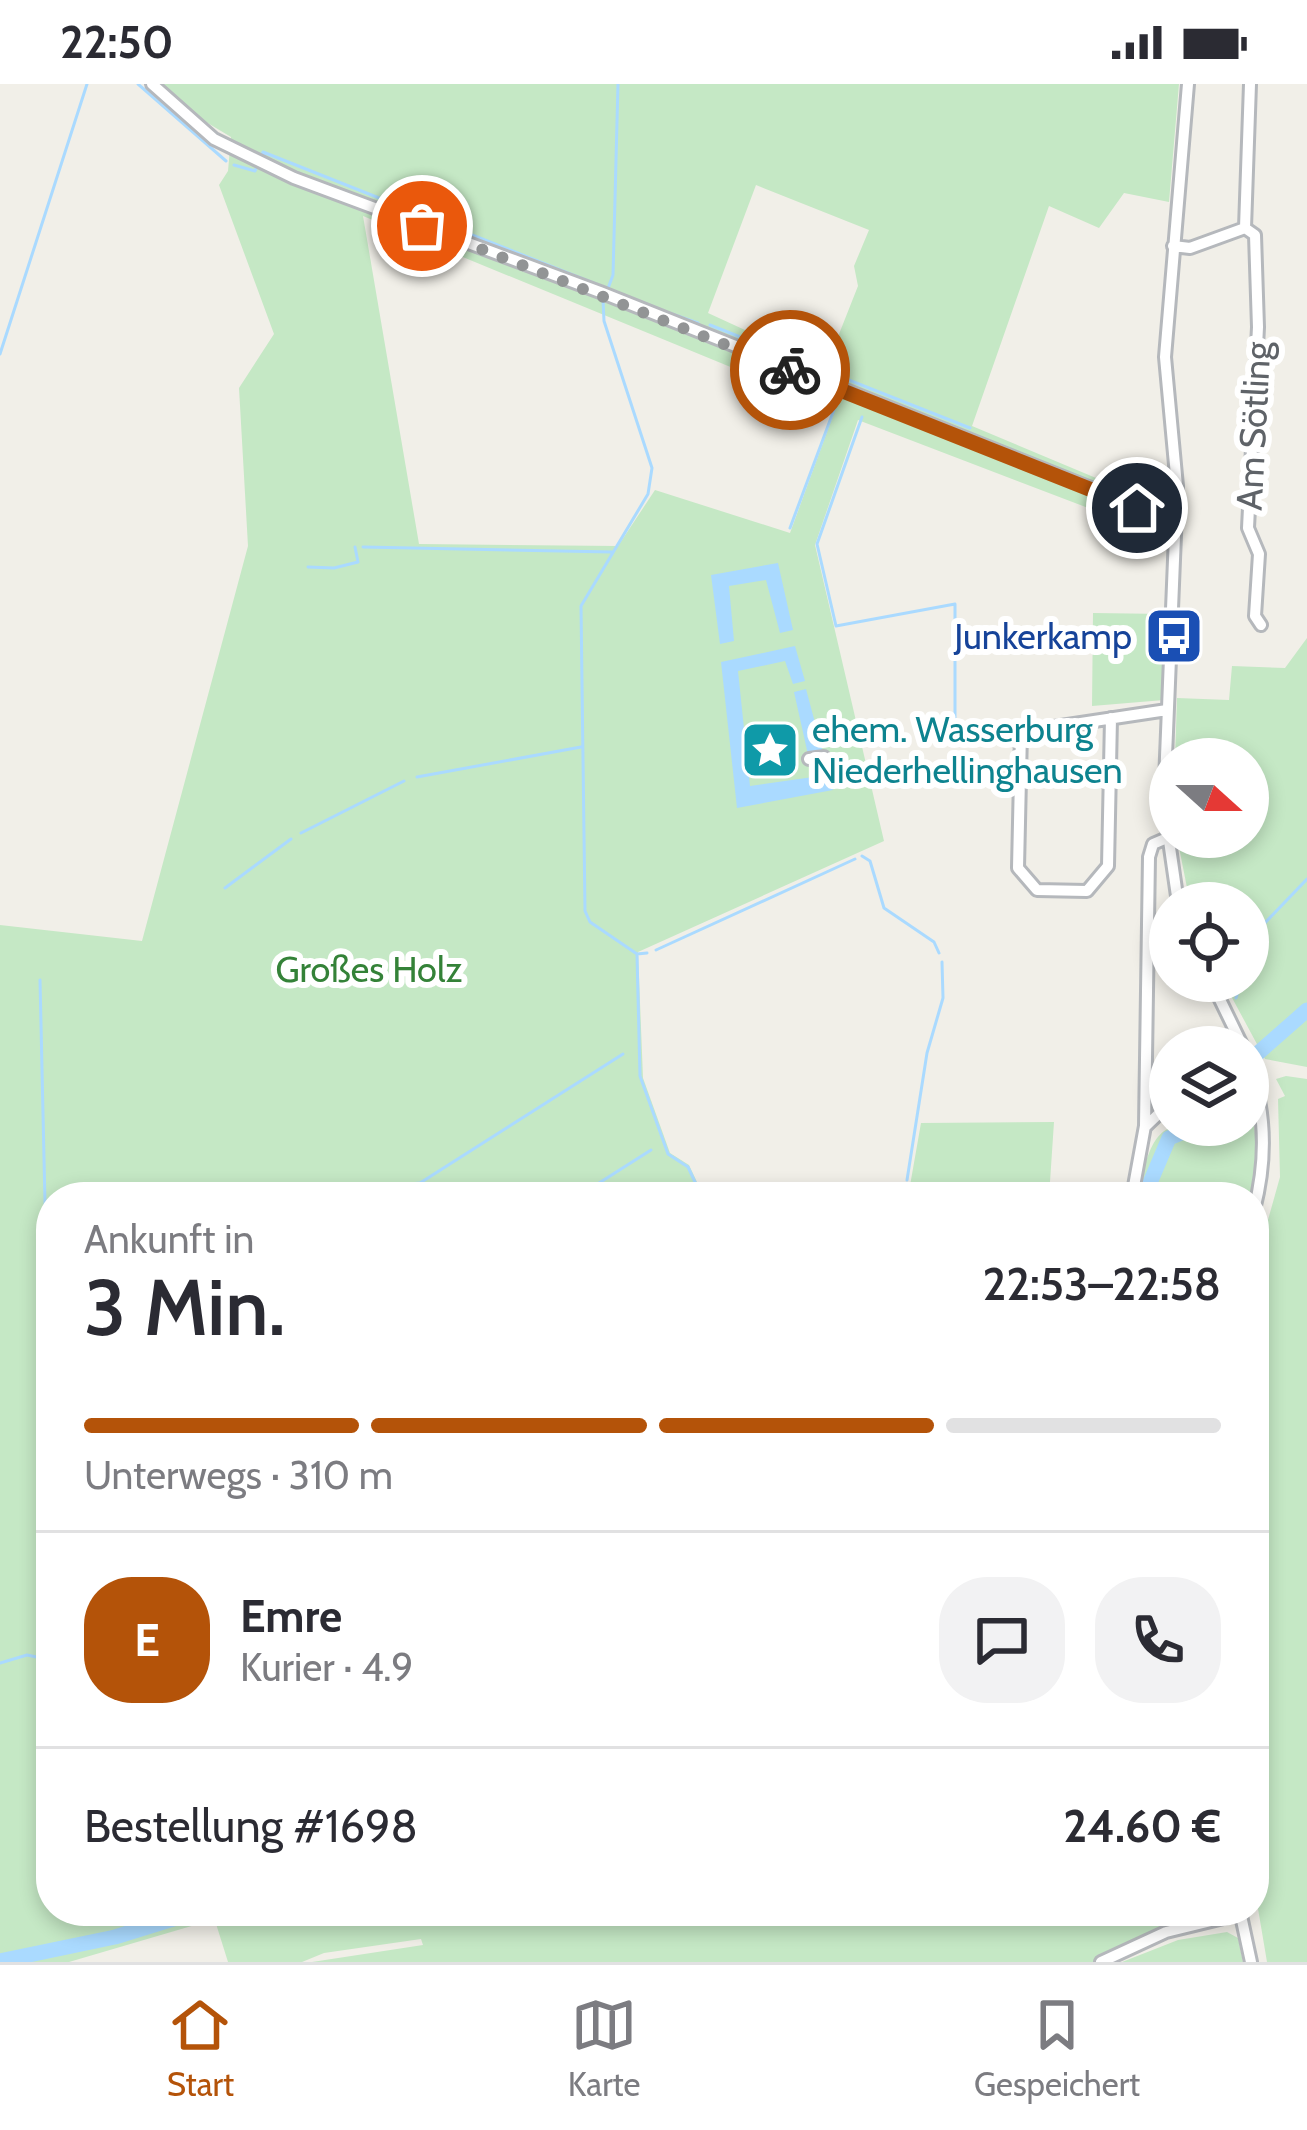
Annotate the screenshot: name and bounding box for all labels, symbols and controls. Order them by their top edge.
text: 22:50 [60,15,174,69]
pin [371,175,473,277]
icon: bag [389,193,455,259]
courier [730,310,850,430]
icon: bike [757,337,823,403]
street label: Am Sötling [1227,340,1279,511]
pin [1086,457,1188,559]
icon: home [1104,475,1170,541]
bus stop icon: Junkerkamp [1143,605,1205,667]
place label: Junkerkamp [953,614,1132,658]
place label: ehem. Wasserburg Niederhellinghausen [812,707,1123,792]
place icon: ehem. Wasserburg Niederhellinghausen [739,719,801,781]
north arrow [1149,738,1269,858]
map controls [1149,738,1269,1146]
button: locate [1149,882,1269,1002]
park label: Großes Holz [276,947,462,991]
button: layers [1149,1026,1269,1146]
text: Ankunft in [84,1215,254,1263]
text: 22:53–22:58 [983,1257,1221,1311]
text: 3 Min. [84,1260,285,1355]
text: Unterwegs · 310 m [84,1451,393,1499]
button: chat [939,1577,1065,1703]
button: phone [1095,1577,1221,1703]
text: Emre [240,1589,342,1643]
text: E [134,1613,160,1667]
text: Kurier · 4.9 [240,1643,414,1691]
text: Bestellung #1698 [84,1799,418,1853]
text: 24.60 € [1063,1799,1221,1853]
tab: Start [167,1992,234,2104]
tab: Karte [568,1992,640,2104]
tab: Gespeichert [974,1992,1140,2104]

